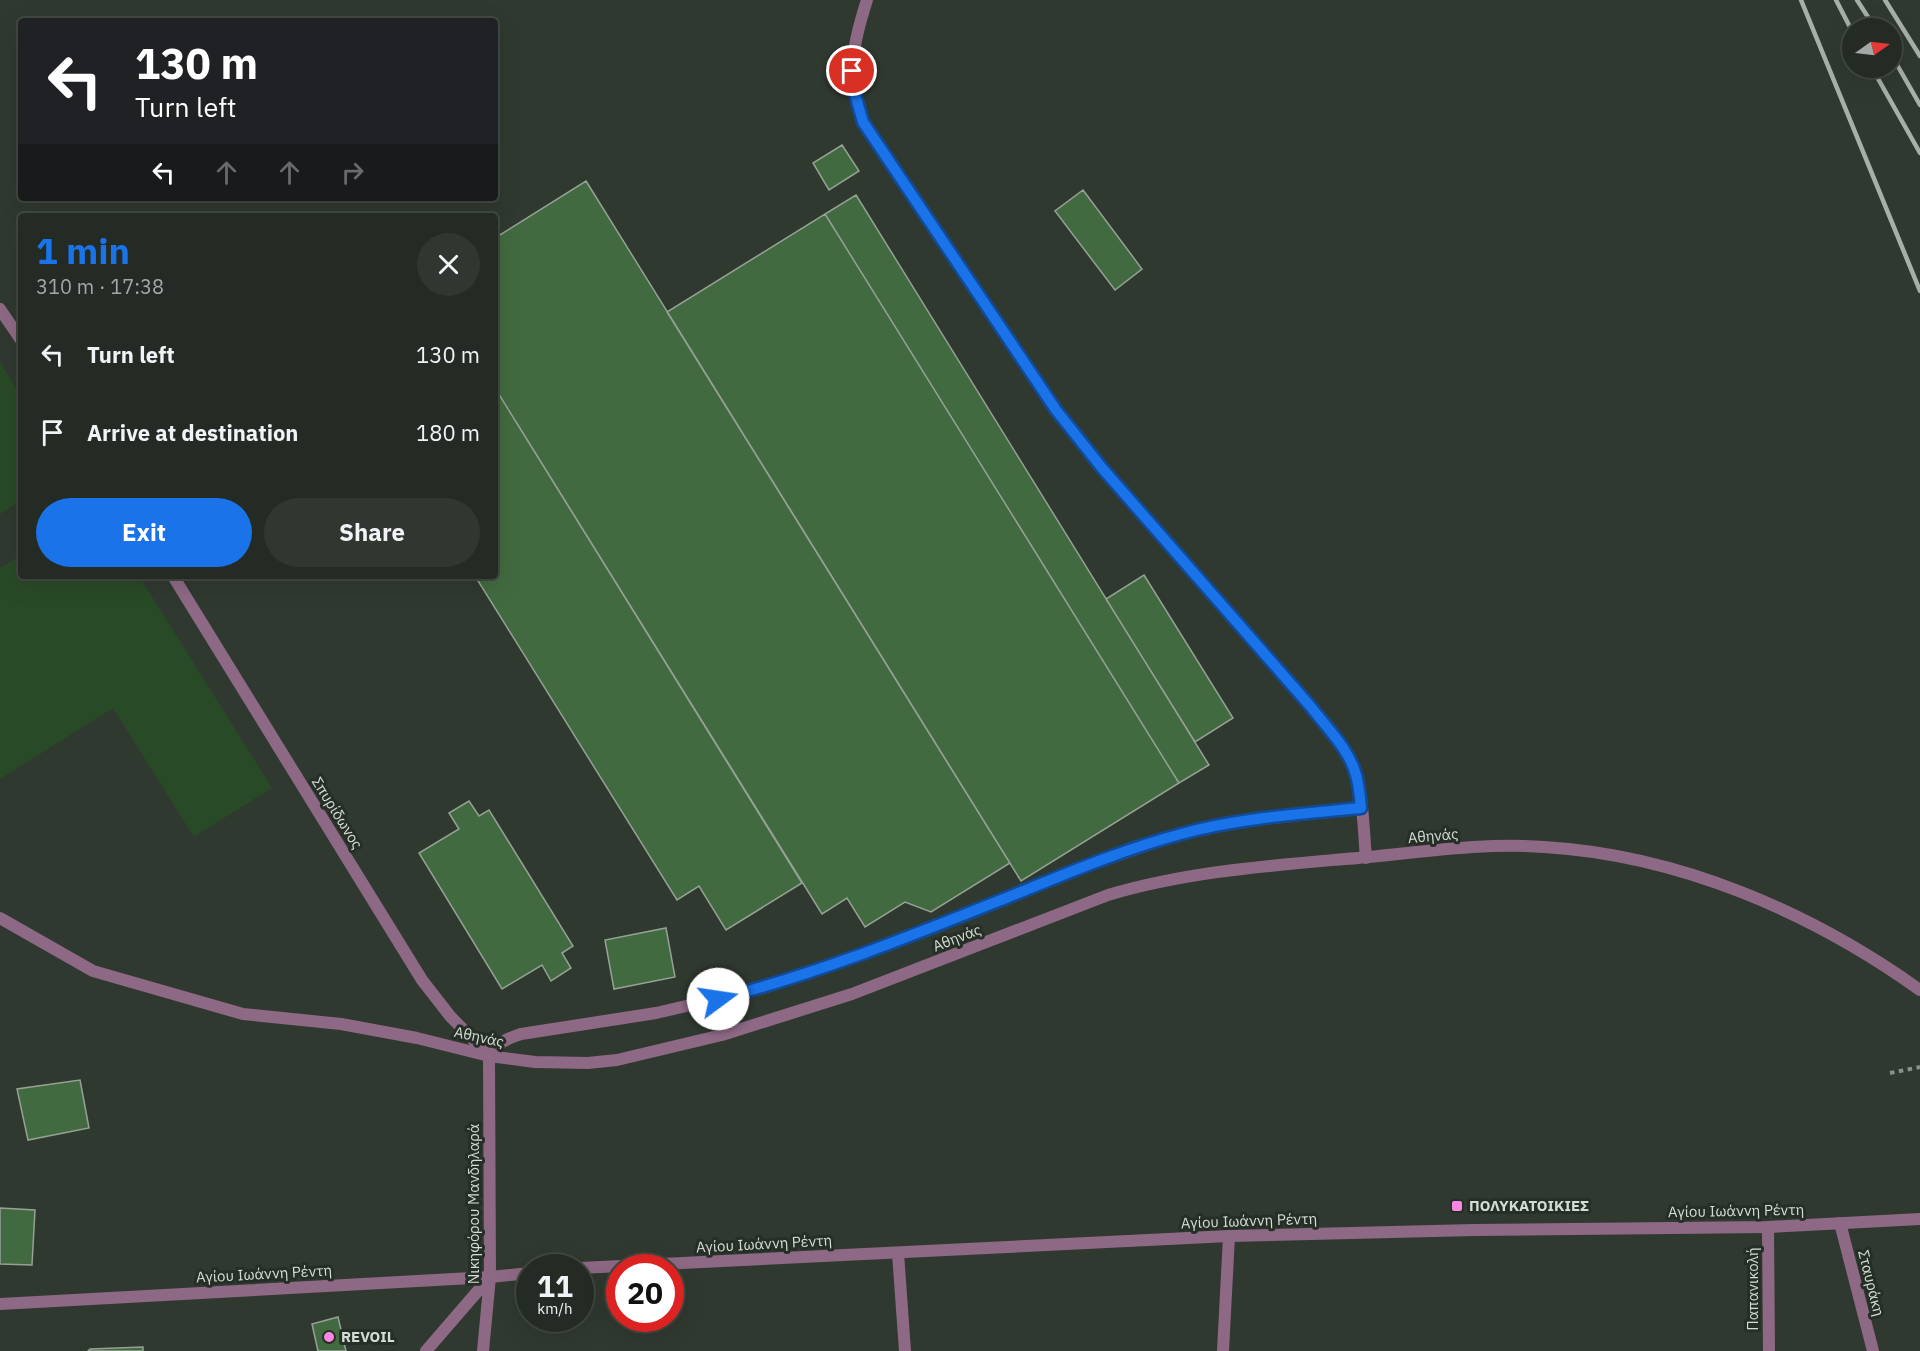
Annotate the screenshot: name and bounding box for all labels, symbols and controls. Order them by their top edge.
north arrow [1842,18,1902,78]
map controls [1842,18,1902,78]
text: 130 m [135,36,258,91]
icon: left [36,42,114,120]
pin [826,45,877,96]
icon: arrive [835,54,868,87]
text: Turn left [135,89,236,124]
icon: left [147,156,180,189]
icon: ahead [210,156,243,189]
icon: ahead [273,156,306,189]
icon: right [336,156,369,189]
text: 1 min [36,227,130,274]
button: close [417,233,480,296]
text: 310 m · 17:38 [36,273,164,300]
icon: left [36,338,69,371]
text: Turn left [87,340,175,369]
text: 130 m [416,340,480,369]
icon: arrive [36,416,69,449]
text: Arrive at destination [87,418,298,447]
text: 180 m [416,418,480,447]
button: Exit [36,498,252,567]
button: Share [264,498,480,567]
street label: Σπυρίδωνος [308,773,367,852]
street label: Αθηνάς [1407,824,1459,847]
street label: Αθηνάς [930,920,984,955]
position arrow [686,967,750,1031]
street label: Αθηνάς [452,1022,506,1051]
street label: Νικηφόρου Μανδηλαρά [464,1123,483,1284]
place label: ΠΟΛΥΚΑΤΟΙΚΙΕΣ [1469,1196,1589,1215]
marker: ΠΟΛΥΚΑΤΟΙΚΙΕΣ [1450,1199,1464,1213]
street label: Αγίου Ιωάννη Ρέντη [1668,1200,1804,1221]
street label: Αγίου Ιωάννη Ρέντη [1181,1209,1317,1232]
street label: Αγίου Ιωάννη Ρέντη [695,1230,833,1257]
street label: Παπανικολή [1743,1247,1762,1331]
street label: Σταυράκη [1854,1248,1889,1318]
speed limit sign: 20 [606,1254,684,1332]
street label: Αγίου Ιωάννη Ρέντη [195,1260,333,1287]
text: 11 [537,1266,573,1305]
text: km/h [537,1299,573,1318]
place label: REVOIL [341,1327,395,1346]
marker: REVOIL [322,1330,336,1344]

